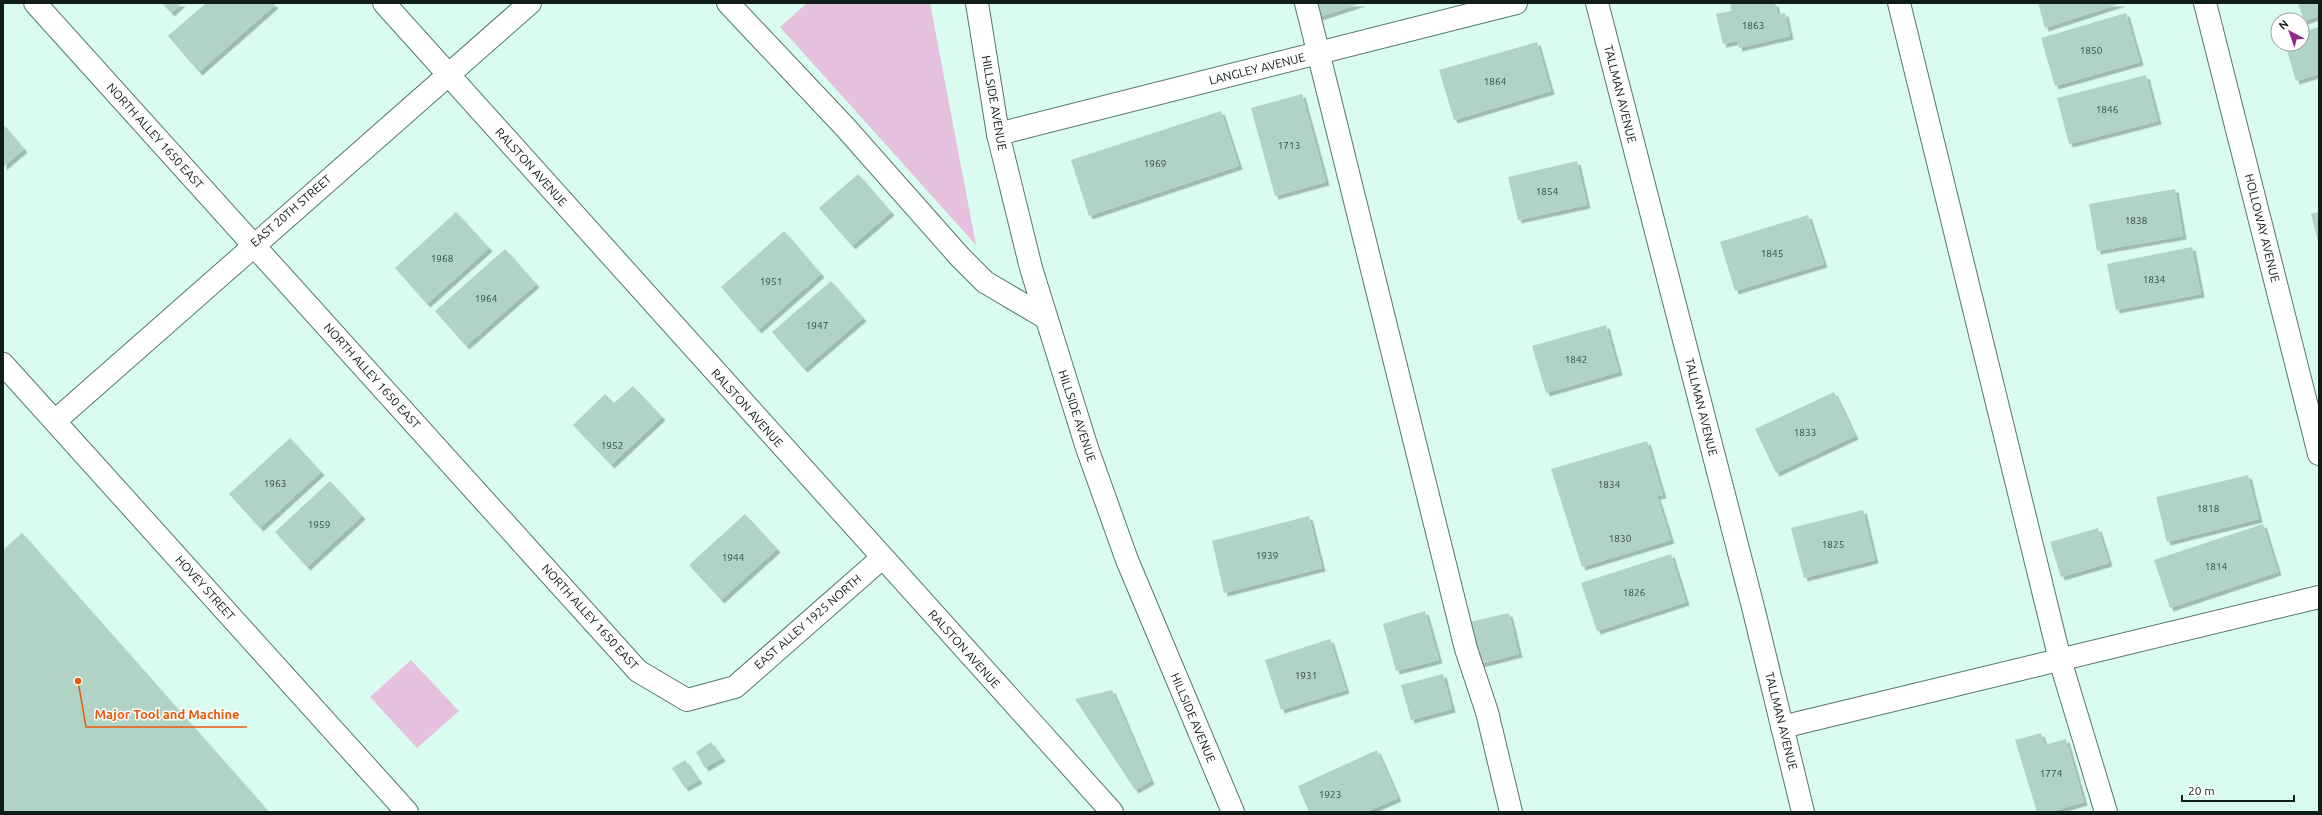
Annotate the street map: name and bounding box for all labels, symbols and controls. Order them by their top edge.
north arrow [2270,12,2310,52]
text: N [2276,17,2290,32]
house number: 1863 [1742,20,1764,31]
street label: TALLMAN AVENUE [1602,43,1639,145]
house number: 1850 [2080,45,2103,56]
street label: LANGLEY AVENUE [1208,50,1306,87]
street label: HILLSIDE AVENUE [980,54,1009,152]
house number: 1864 [1484,76,1507,87]
street label: NORTH ALLEY 1650 EAST [105,80,206,191]
house number: 1846 [2096,104,2119,115]
street label: RALSTON AVENUE [493,125,570,208]
house number: 1713 [1278,140,1300,151]
house number: 1969 [1144,158,1166,169]
street label: EAST 20TH STREET [248,172,334,249]
street label: HOLLOWAY AVENUE [2243,172,2282,284]
house number: 1854 [1536,186,1559,197]
house number: 1838 [2125,215,2148,226]
house number: 1845 [1761,248,1783,259]
house number: 1968 [431,253,454,264]
house number: 1834 [2143,274,2166,285]
house number: 1951 [760,276,782,287]
house number: 1964 [475,293,498,304]
street label: NORTH ALLEY 1650 EAST [322,320,423,431]
house number: 1947 [806,320,828,331]
house number: 1842 [1565,354,1587,365]
street label: TALLMAN AVENUE [1683,356,1720,458]
street label: RALSTON AVENUE [709,366,786,449]
street label: HILLSIDE AVENUE [1056,368,1099,464]
house number: 1833 [1794,427,1816,438]
house number: 1952 [601,440,623,451]
house number: 1963 [264,478,286,489]
house number: 1834 [1598,479,1621,490]
house number: 1818 [2197,503,2220,514]
house number: 1959 [308,519,330,530]
house number: 1830 [1609,533,1632,544]
house number: 1825 [1822,539,1844,550]
house number: 1939 [1256,550,1278,561]
house number: 1944 [722,552,745,563]
street label: HOVEY STREET [173,553,238,623]
street label: NORTH ALLEY 1650 EAST [540,561,641,672]
house number: 1814 [2205,561,2228,572]
street label: EAST ALLEY 1925 NORTH [752,572,864,672]
house number: 1826 [1623,587,1646,598]
street label: RALSTON AVENUE [926,607,1003,690]
house number: 1931 [1295,670,1317,681]
street label: TALLMAN AVENUE [1763,670,1800,772]
street label: HILLSIDE AVENUE [1169,671,1218,765]
callout: Major Tool and Machine [86,702,247,727]
text: Major Tool and Machine [94,707,240,721]
house number: 1774 [2040,768,2063,779]
scale bar [2182,777,2294,803]
text: 20 m [2188,784,2215,797]
house number: 1923 [1319,789,1341,800]

